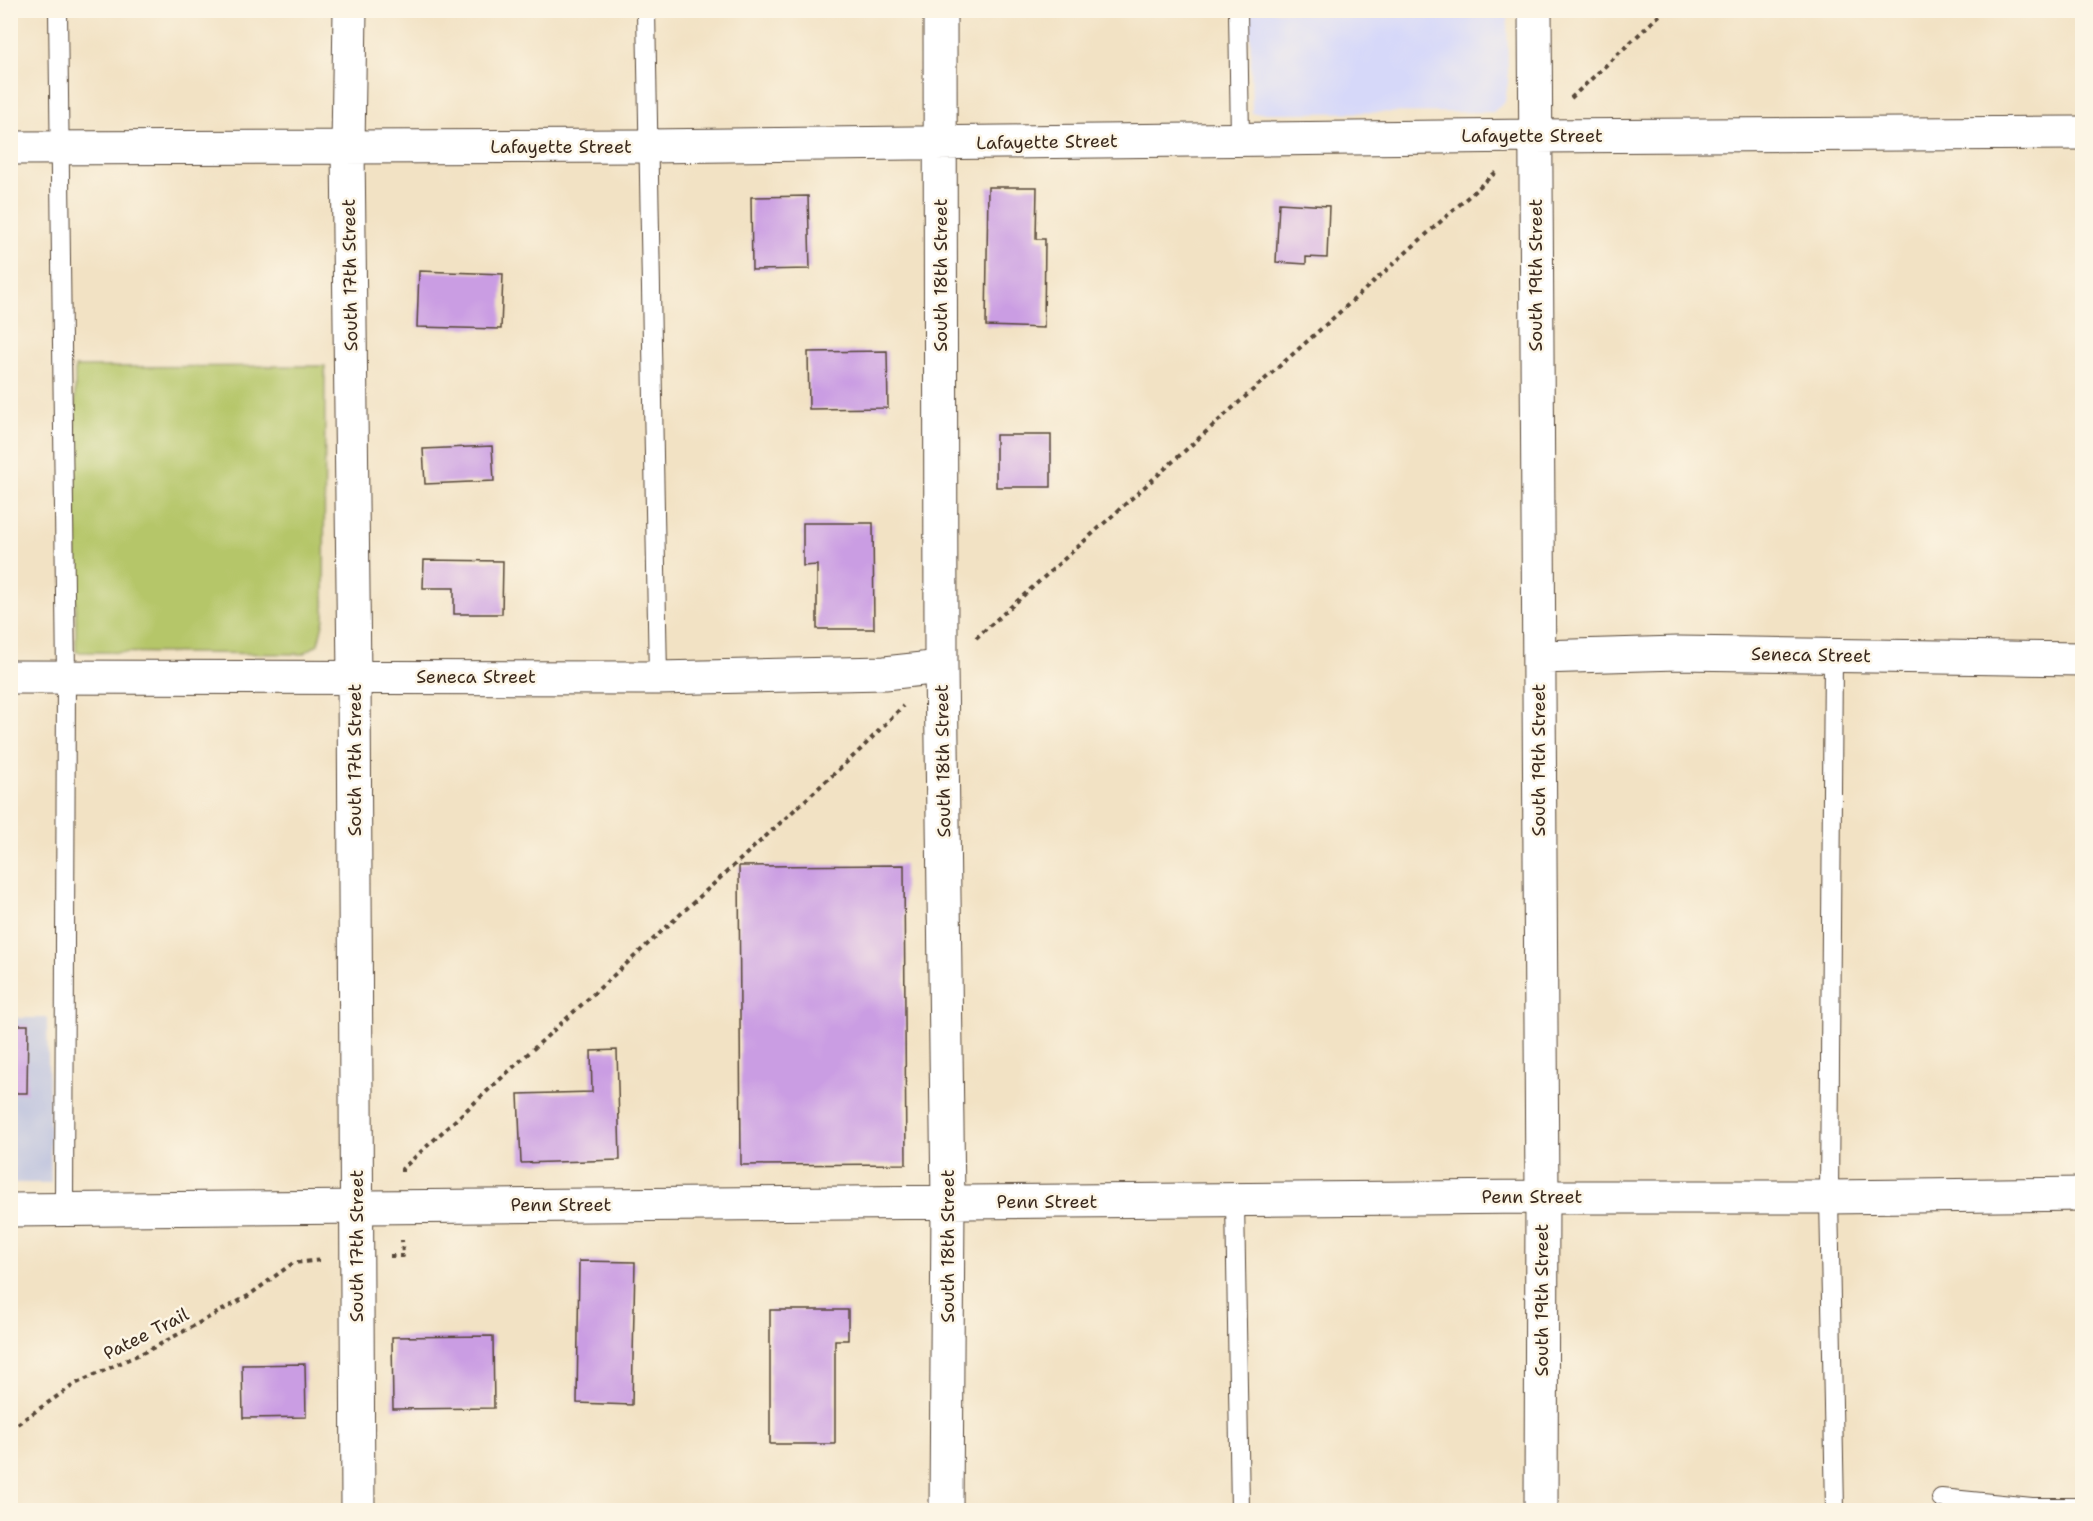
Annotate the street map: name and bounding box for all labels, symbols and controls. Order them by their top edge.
street label: Lafayette Street [1461,124,1603,148]
street label: Lafayette Street [976,129,1118,155]
street label: Lafayette Street [490,135,632,159]
street label: South 17th Street [337,198,363,352]
street label: South 18th Street [929,198,953,352]
street label: South 19th Street [1524,198,1548,351]
street label: Seneca Street [1751,642,1871,668]
street label: Seneca Street [416,665,536,689]
street label: South 19th Street [1527,683,1551,836]
street label: South 17th Street [343,684,367,836]
street label: South 18th Street [930,684,956,838]
street label: South 18th Street [936,1169,960,1323]
street label: South 17th Street [345,1170,369,1322]
street label: Penn Street [1482,1185,1583,1209]
street label: Penn Street [997,1190,1098,1214]
street label: Penn Street [511,1193,612,1217]
street label: South 19th Street [1530,1223,1554,1376]
street label: Patee Trail [99,1302,193,1366]

